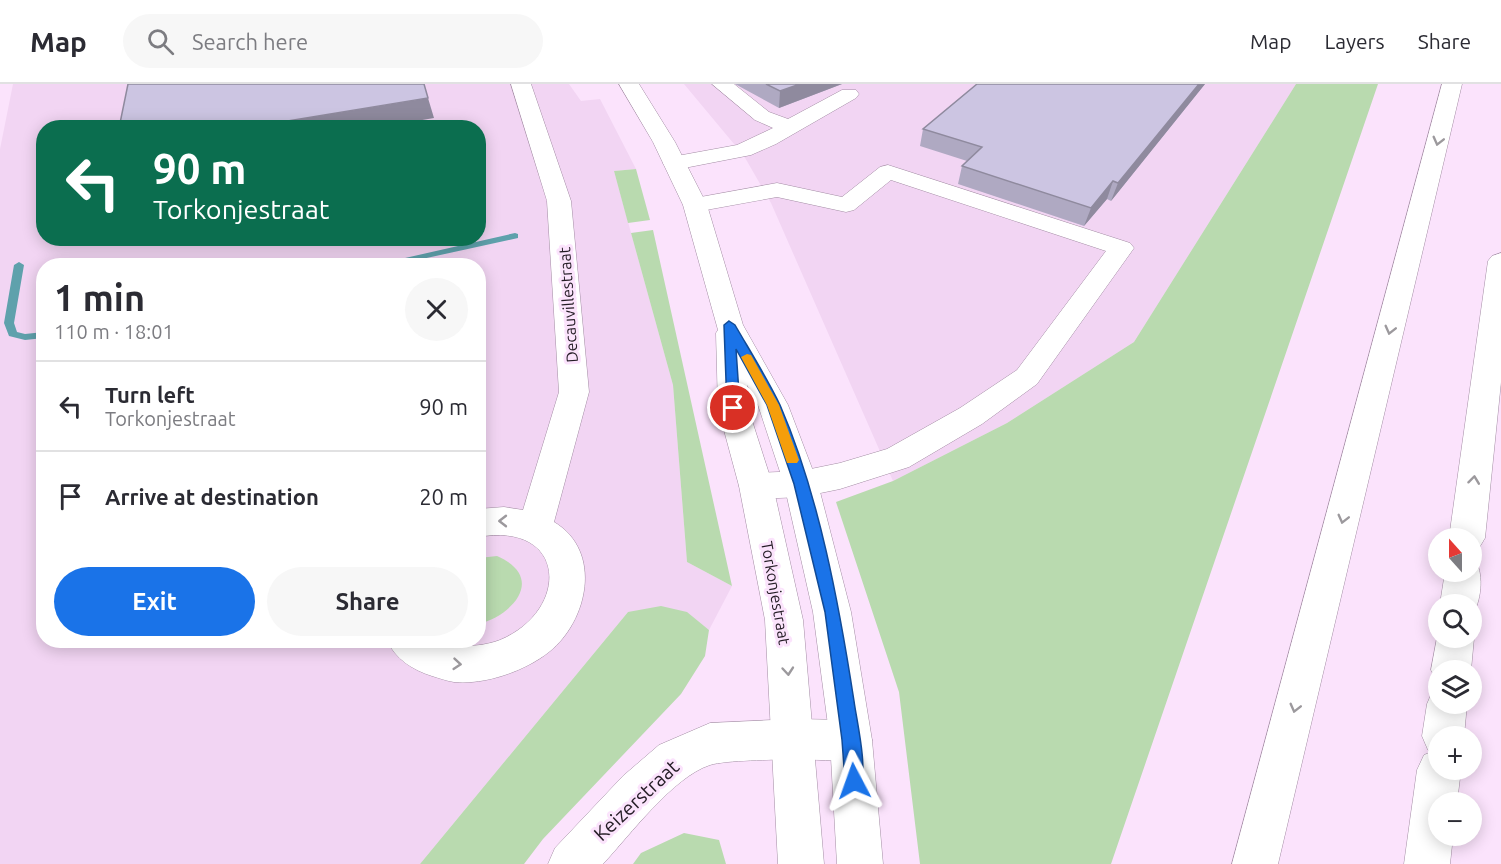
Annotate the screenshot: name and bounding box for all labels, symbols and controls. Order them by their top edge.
search box [123,14,543,68]
icon: search [144,25,177,58]
text: Map [30,26,87,57]
text: Search here [192,29,308,54]
text: Map [1250,29,1291,53]
text: Layers [1324,29,1385,53]
text: Share [1418,29,1471,53]
one-way arrow [1433,136,1446,146]
icon: left [54,144,132,222]
text: 90 m [153,145,247,192]
text: Torkonjestraat [153,194,329,224]
street label: Decauvillestraat [555,246,581,363]
text: 1 min [54,277,145,318]
button: close [405,278,468,341]
text: 110 m · 18:01 [54,320,174,343]
one-way arrow [1385,325,1398,335]
text: Turn left [105,382,195,407]
pin [707,382,758,433]
icon: left [54,390,87,423]
icon: arrive [716,391,749,424]
text: 90 m [419,394,468,419]
text: Torkonjestraat [105,407,236,430]
one-way arrow [1467,476,1480,485]
icon: arrive [54,480,87,513]
text: Arrive at destination [105,484,319,509]
text: 20 m [419,484,468,509]
one-way arrow [1337,514,1350,524]
one-way arrow [498,515,507,527]
north arrow [1428,528,1482,582]
map controls [1428,528,1482,846]
street label: Torkonjestraat [758,540,794,647]
button: Exit [54,567,255,636]
button: Share [267,567,468,636]
button: search [1428,594,1482,648]
one-way arrow [452,657,461,670]
button: layers [1428,660,1482,714]
one-way arrow [781,667,794,676]
one-way arrow [1289,703,1302,713]
button: + [1428,726,1482,780]
position arrow [822,749,886,813]
street label: Keizerstraat [589,755,683,845]
button: − [1428,792,1482,846]

